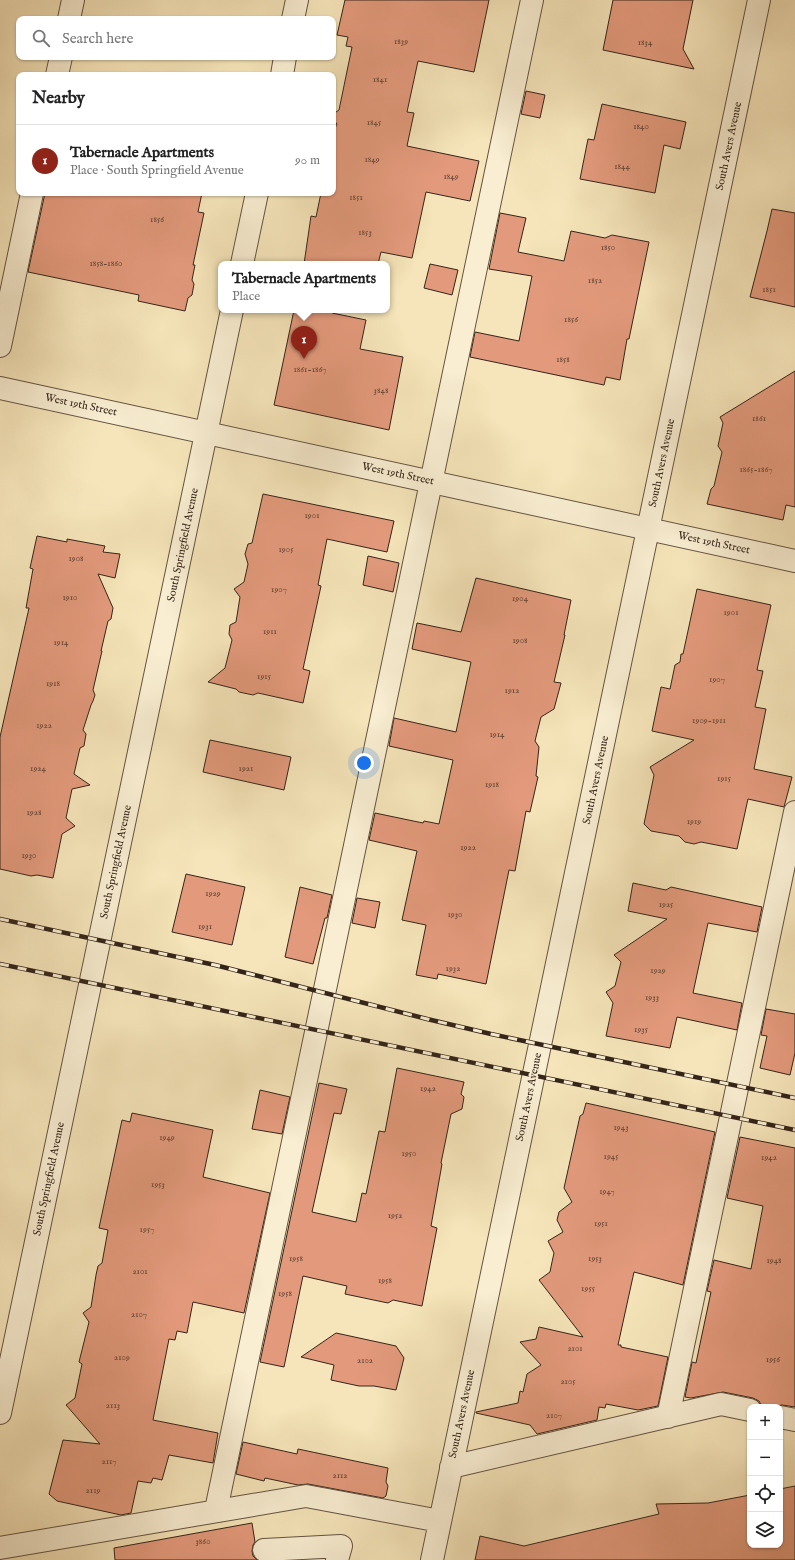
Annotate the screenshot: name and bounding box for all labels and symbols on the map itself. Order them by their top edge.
house number: 1839 [394,36,408,47]
house number: 1834 [638,37,653,48]
house number: 1841 [373,74,387,85]
street label: South Avers Avenue [713,100,745,192]
house number: 1845 [367,117,382,128]
house number: 1840 [633,121,649,132]
house number: 1849 [364,154,380,165]
house number: 1844 [614,161,630,172]
house number: 1849 [443,171,459,182]
house number: 1851 [349,192,363,203]
house number: 1856 [150,214,164,225]
house number: 1853 [358,227,372,238]
house number: 1850 [601,242,615,253]
house number: 1858-1860 [90,258,122,269]
house number: 1852 [588,275,602,286]
house number: 1851 [762,284,776,295]
house number: 1856 [564,314,578,325]
pin: 1 [291,326,317,359]
house number: 1858 [556,354,570,365]
house number: 1861-1867 [293,364,327,375]
house number: 3848 [374,385,389,396]
street label: West 19th Street [44,391,119,420]
house number: 1861 [752,413,766,424]
street label: South Avers Avenue [646,417,678,509]
street label: West 19th Street [361,460,436,489]
house number: 1865-1867 [739,464,773,475]
street label: South Springfield Avenue [164,487,202,603]
house number: 1901 [305,510,320,521]
street label: West 19th Street [677,529,752,558]
house number: 1905 [279,544,294,555]
house number: 1908 [68,553,84,564]
house number: 1907 [271,584,287,595]
house number: 1910 [63,592,77,603]
house number: 1904 [512,593,529,604]
house number: 1901 [724,607,739,618]
house number: 1911 [263,626,277,637]
house number: 1908 [512,635,528,646]
house number: 1914 [53,637,69,648]
house number: 1915 [257,671,272,682]
house number: 1907 [709,674,725,685]
house number: 1918 [46,678,61,689]
house number: 1912 [505,685,519,696]
house number: 1909-1911 [692,715,726,726]
house number: 1922 [36,720,52,731]
house number: 1914 [489,729,505,740]
street label: South Avers Avenue [580,734,612,826]
your location [354,753,374,773]
house number: 1924 [30,763,47,774]
house number: 1921 [239,763,253,774]
house number: 1915 [717,773,732,784]
house number: 1918 [485,779,500,790]
street label: South Springfield Avenue [97,804,135,920]
house number: 1928 [26,807,42,818]
house number: 1919 [687,816,701,827]
house number: 1922 [460,842,476,853]
house number: 1930 [21,850,37,861]
house number: 1929 [205,888,221,899]
house number: 1925 [659,899,674,910]
house number: 1930 [447,909,463,920]
house number: 1931 [198,921,212,932]
house number: 1932 [446,963,460,974]
house number: 1929 [650,965,666,976]
house number: 1933 [645,992,659,1003]
house number: 1935 [634,1024,649,1035]
street label: South Avers Avenue [513,1051,545,1143]
house number: 1942 [420,1083,436,1094]
street label: South Springfield Avenue [30,1121,68,1237]
house number: 1943 [614,1122,629,1133]
house number: 1949 [159,1132,175,1143]
house number: 1950 [402,1148,416,1159]
house number: 1945 [604,1151,619,1162]
house number: 1942 [761,1152,777,1163]
house number: 1953 [151,1179,165,1190]
house number: 1947 [599,1186,615,1197]
house number: 1952 [388,1210,402,1221]
house number: 1951 [594,1218,608,1229]
house number: 1957 [140,1224,154,1235]
house number: 1958 [289,1253,304,1264]
house number: 1953 [588,1253,602,1264]
house number: 1948 [766,1255,782,1266]
house number: 2101 [132,1266,148,1277]
house number: 1958 [378,1275,393,1286]
house number: 1955 [581,1283,596,1294]
house number: 1958 [278,1288,293,1299]
house number: 2107 [131,1309,147,1320]
house number: 2101 [567,1343,583,1354]
house number: 2109 [114,1352,130,1363]
house number: 1956 [766,1354,780,1365]
house number: 2102 [357,1355,373,1366]
street label: South Avers Avenue [446,1368,478,1460]
house number: 2105 [560,1376,576,1387]
house number: 2113 [106,1400,120,1411]
house number: 2107 [546,1410,562,1421]
house number: 2117 [101,1456,117,1467]
house number: 2112 [332,1470,348,1481]
house number: 2119 [86,1485,100,1496]
house number: 3860 [195,1536,211,1547]

